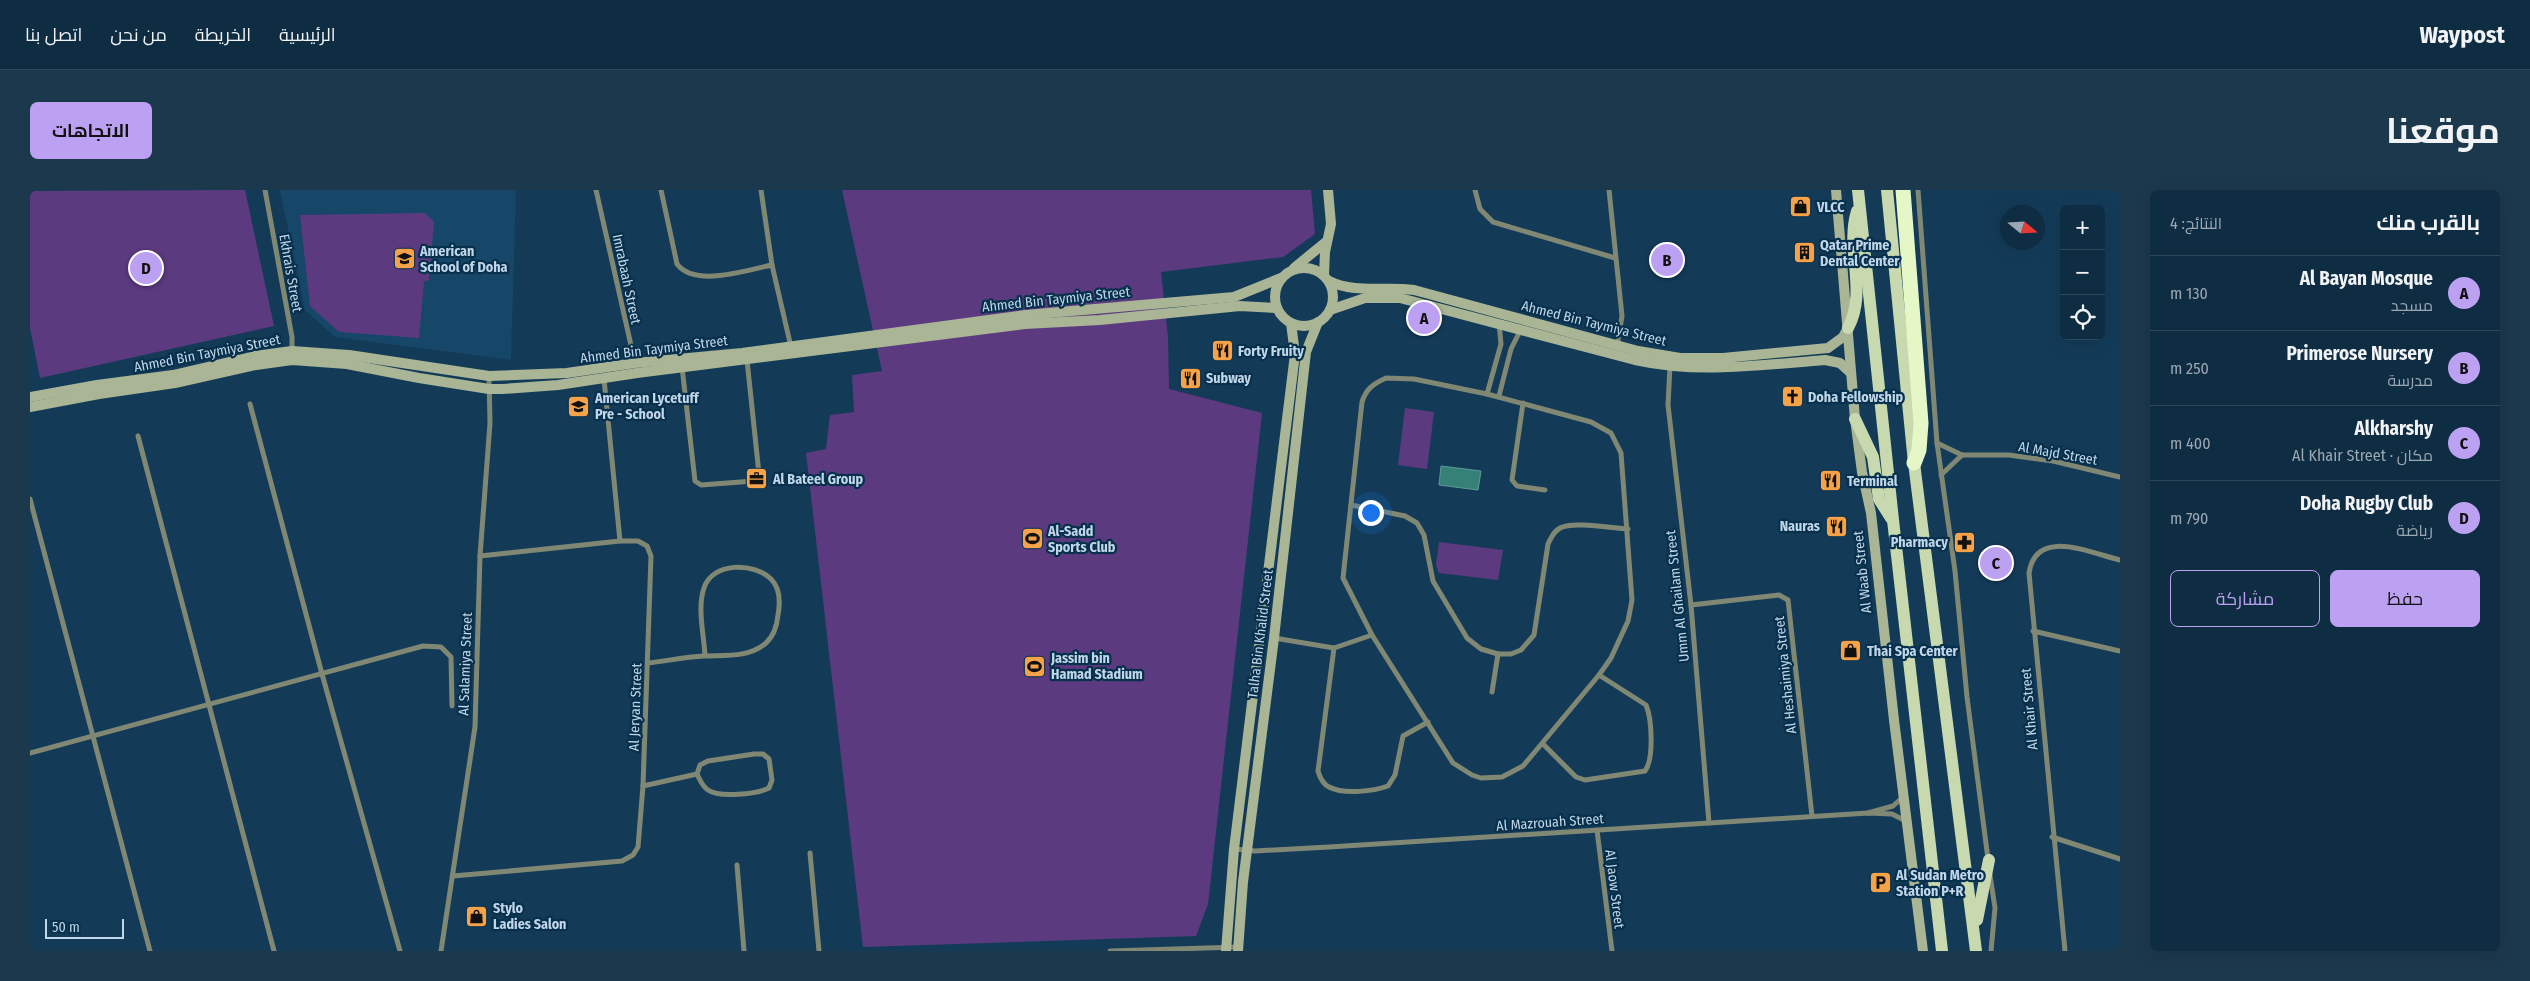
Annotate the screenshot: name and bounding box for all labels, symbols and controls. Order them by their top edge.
text: Waypost [2419,21,2505,49]
text: اتصل بنا [25,24,82,46]
text: من نحن [110,24,167,46]
text: الخريطة [195,24,251,46]
text: الرئيسية [279,24,336,46]
button: الاتجاهات [30,102,152,159]
text: موقعنا [2386,110,2500,152]
shop icon: VLCC [1789,195,1813,219]
place label: VLCC [1816,199,1845,216]
north arrow [2000,205,2045,250]
map controls [2060,205,2105,340]
button: + [2060,205,2105,250]
text: بالقرب منك [2377,210,2480,236]
text: النتائج: 4 [2170,214,2222,233]
street label: Imrabaah Street [609,232,644,326]
street label: Ekhrais Street [275,233,306,314]
place label: Qatar Prime Dental Center [1820,237,1900,270]
pin: B [1651,241,1683,279]
building icon: Qatar Prime Dental Center [1792,241,1816,265]
place label: American School of Doha [419,243,508,276]
school or university icon: American School of Doha [392,247,416,271]
pin: D [130,249,162,287]
button: − [2060,250,2105,295]
text: Al Bayan Mosque [2300,267,2433,290]
street label: Ahmed Bin Taymiya Street [981,283,1131,316]
text: 130 m [2170,284,2208,303]
text: A [2460,284,2468,303]
button: locate [2060,295,2105,340]
text: مسجد [2391,296,2433,315]
street label: Ahmed Bin Taymiya Street [1520,297,1668,350]
pin: A [1408,299,1440,337]
street label: Ahmed Bin Taymiya Street [133,331,282,376]
street label: Ahmed Bin Taymiya Street [579,332,729,367]
restaurant icon: Forty Fruity [1210,339,1234,363]
text: Primerose Nursery [2287,342,2433,365]
place label: Forty Fruity [1238,343,1304,360]
text: 250 m [2170,359,2209,378]
text: B [2460,359,2468,378]
restaurant icon: Subway [1178,366,1202,390]
place label: Subway [1206,370,1251,387]
text: مدرسة [2387,371,2433,390]
church icon: Doha Fellowship [1780,385,1804,409]
place label: Doha Fellowship [1808,389,1904,406]
place label: American Lycetuff Pre - School [594,390,700,423]
school or university icon: American Lycetuff Pre - School [567,394,591,418]
text: Alkharshy [2354,417,2433,440]
text: 400 m [2170,434,2211,453]
text: C [2460,434,2468,453]
street label: Al Majd Street [2017,438,2099,469]
text: مكان · Al Khair Street [2292,446,2433,465]
office icon: Al Bateel Group [745,467,769,491]
restaurant icon: Terminal [1819,469,1843,493]
place label: Al Bateel Group [772,471,863,488]
place label: Terminal [1847,473,1898,490]
text: Doha Rugby Club [2300,492,2433,515]
your location [1358,500,1384,526]
text: 790 m [2170,509,2208,528]
text: D [2459,509,2469,528]
restaurant icon: Nauras [1824,514,1848,538]
place label: Nauras [1780,518,1820,535]
text: رياضة [2396,521,2433,540]
place label: Al-Sadd Sports Club [1047,523,1116,556]
sports icon: Al-Sadd Sports Club [1020,527,1044,551]
street label: Umm Al Ghailam Street [1662,529,1693,663]
street label: Al Waab Street [1850,529,1875,614]
pharmacy icon: Pharmacy [1952,530,1976,554]
place label: Pharmacy [1891,534,1948,551]
pin: C [1980,544,2012,582]
street label: Talha Bin Khalid Street [1244,568,1277,699]
button: مشاركة [2170,570,2320,627]
button: حفظ [2330,570,2480,627]
street label: Al Salamiya Street [455,612,476,716]
street label: Al Heshaimiya Street [1771,615,1800,735]
shop icon: Thai Spa Center [1839,639,1863,663]
place label: Thai Spa Center [1867,643,1959,660]
place label: Jassim bin Hamad Stadium [1050,650,1143,683]
sports icon: Jassim bin Hamad Stadium [1023,654,1047,678]
street label: Al Jeryan Street [625,662,646,751]
street label: Al Khair Street [2017,667,2042,751]
street label: Al Mazrouah Street [1496,810,1605,835]
street label: Al Jaow Street [1601,849,1628,930]
place label: Al Sudan Metro Station P+R [1895,867,1985,900]
parking icon: Al Sudan Metro Station P+R [1868,871,1892,895]
place label: Stylo Ladies Salon [493,900,566,933]
shop icon: Stylo Ladies Salon [465,904,489,928]
scale bar [45,916,124,939]
text: 50 m [52,919,80,936]

